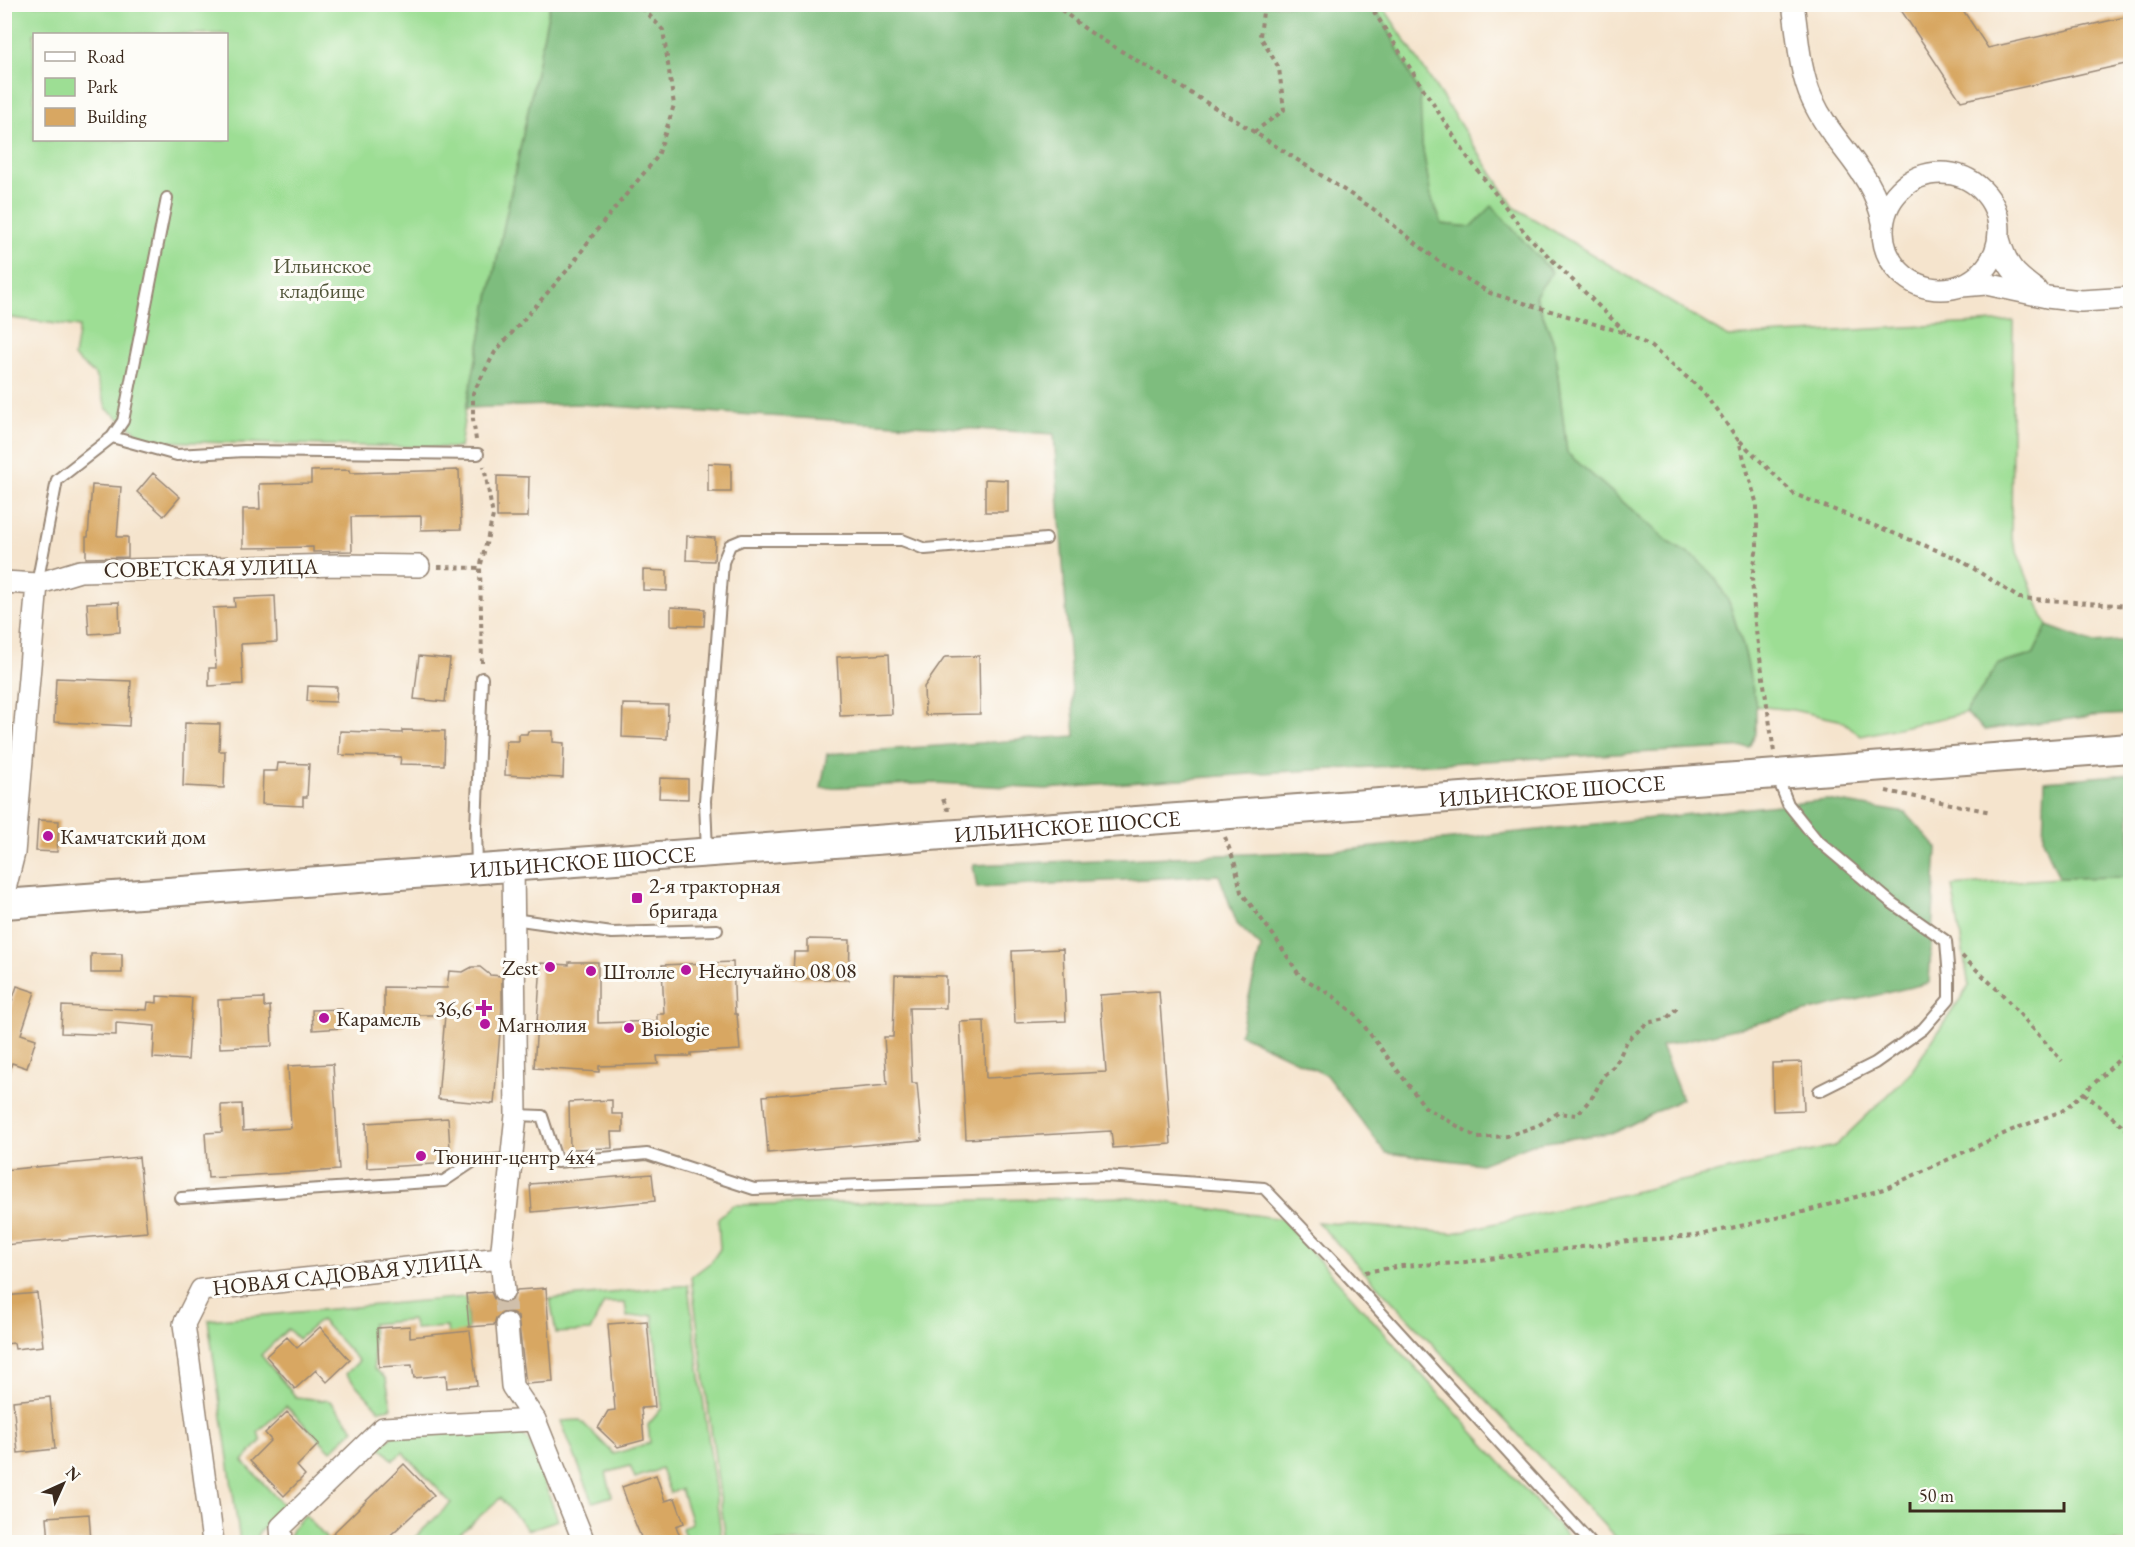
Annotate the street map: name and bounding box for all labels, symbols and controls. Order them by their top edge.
legend [33,33,228,141]
text: Road [87,45,126,68]
text: Park [87,75,118,98]
text: Building [87,105,147,128]
park label: Ильинское кладбище [273,251,371,305]
street label: СОВЕТСКАЯ УЛИЦА [103,552,319,584]
street label: ИЛЬИНСКОЕ ШОССЕ [1438,768,1666,813]
street label: ИЛЬИНСКОЕ ШОССЕ [953,803,1181,849]
place label: Камчатский дом [60,822,206,851]
marker: Камчатский дом [41,829,55,843]
street label: ИЛЬИНСКОЕ ШОССЕ [468,839,697,884]
place label: 2-я тракторная бригада [649,871,781,925]
marker: 2-я тракторная бригада [630,891,644,905]
place label: Zest [502,953,538,982]
place label: Неслучайно 08 08 [698,956,856,985]
place label: Штолле [603,957,675,986]
marker: Zest [543,960,557,974]
marker: Неслучайно 08 08 [679,963,693,977]
marker: Штолле [584,964,598,978]
place label: 36,6 [435,994,472,1023]
marker: 36,6 [477,1001,491,1015]
place label: Карамель [336,1004,421,1033]
place label: Магнолия [497,1010,587,1039]
marker: Карамель [317,1011,331,1025]
place label: Biologie [641,1014,710,1043]
marker: Магнолия [478,1017,492,1031]
marker: Biologie [622,1021,636,1035]
place label: Тюнинг-центр 4х4 [433,1142,596,1171]
marker: Тюнинг-центр 4х4 [414,1149,428,1163]
street label: НОВАЯ САДОВАЯ УЛИЦА [211,1245,484,1303]
north arrow [33,1454,93,1514]
text: N [61,1462,85,1486]
scale bar [1910,1475,2064,1513]
text: 50 m [1919,1484,1954,1507]

